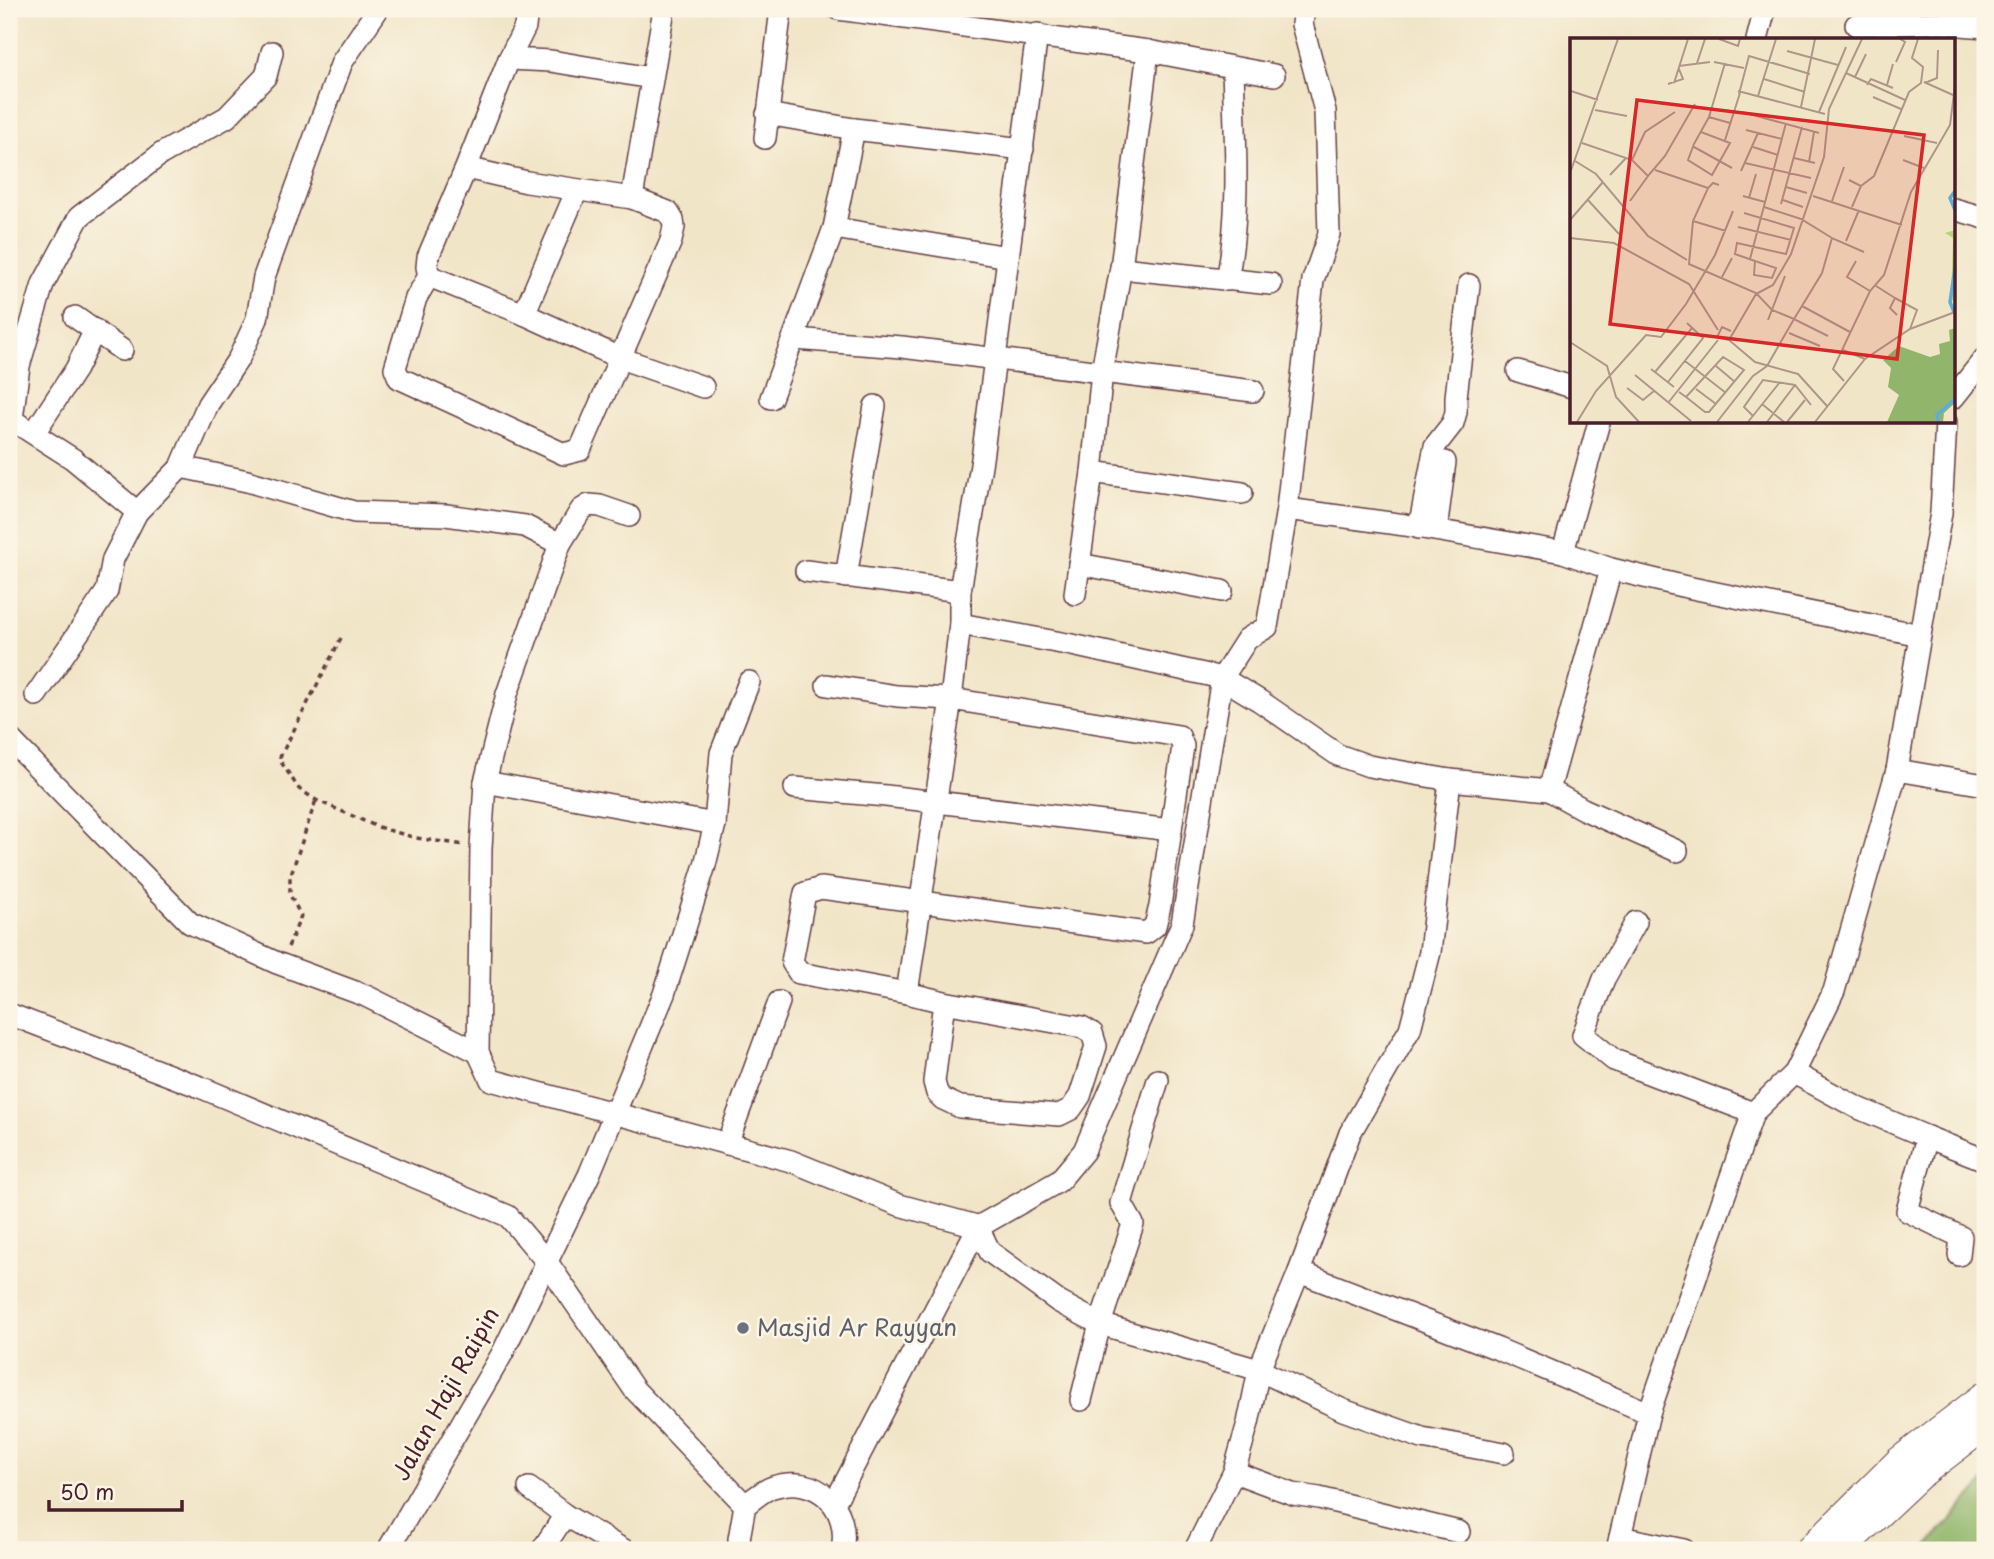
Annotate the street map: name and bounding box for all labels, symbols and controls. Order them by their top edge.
inset map [1570,38,1955,424]
street label: Jalan Haji Raipin [382,1300,507,1486]
place label: Masjid Ar Rayyan [757,1309,957,1344]
marker: Masjid Ar Rayyan [735,1320,751,1336]
scale bar [49,1468,182,1512]
text: 50 m [60,1475,114,1507]

